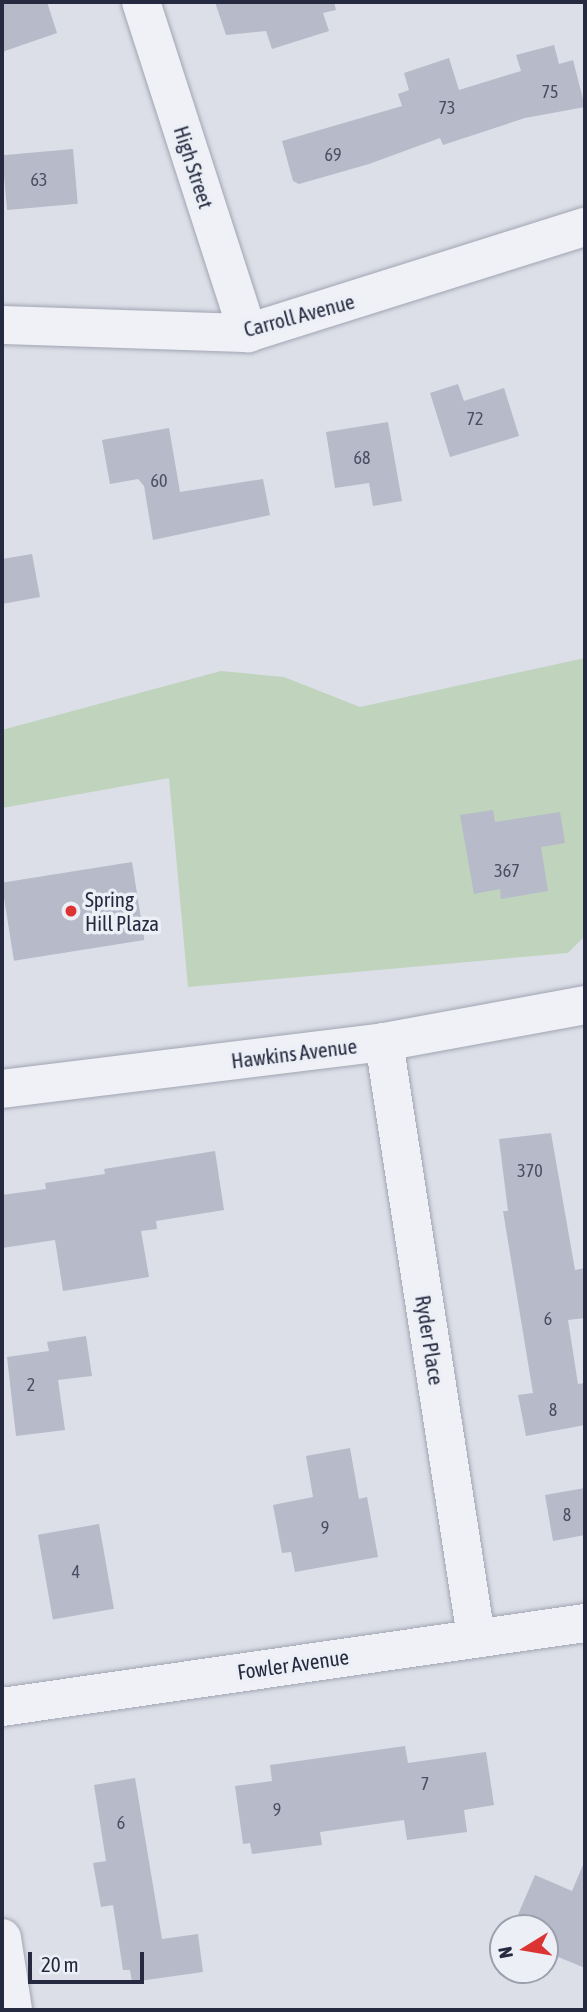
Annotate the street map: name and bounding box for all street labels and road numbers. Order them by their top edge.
street label: High Street [169,123,219,211]
street label: Carroll Avenue [241,288,357,342]
street label: Hawkins Avenue [230,1033,358,1073]
street label: Ryder Place [410,1293,450,1387]
street label: Fowler Avenue [236,1644,350,1684]

